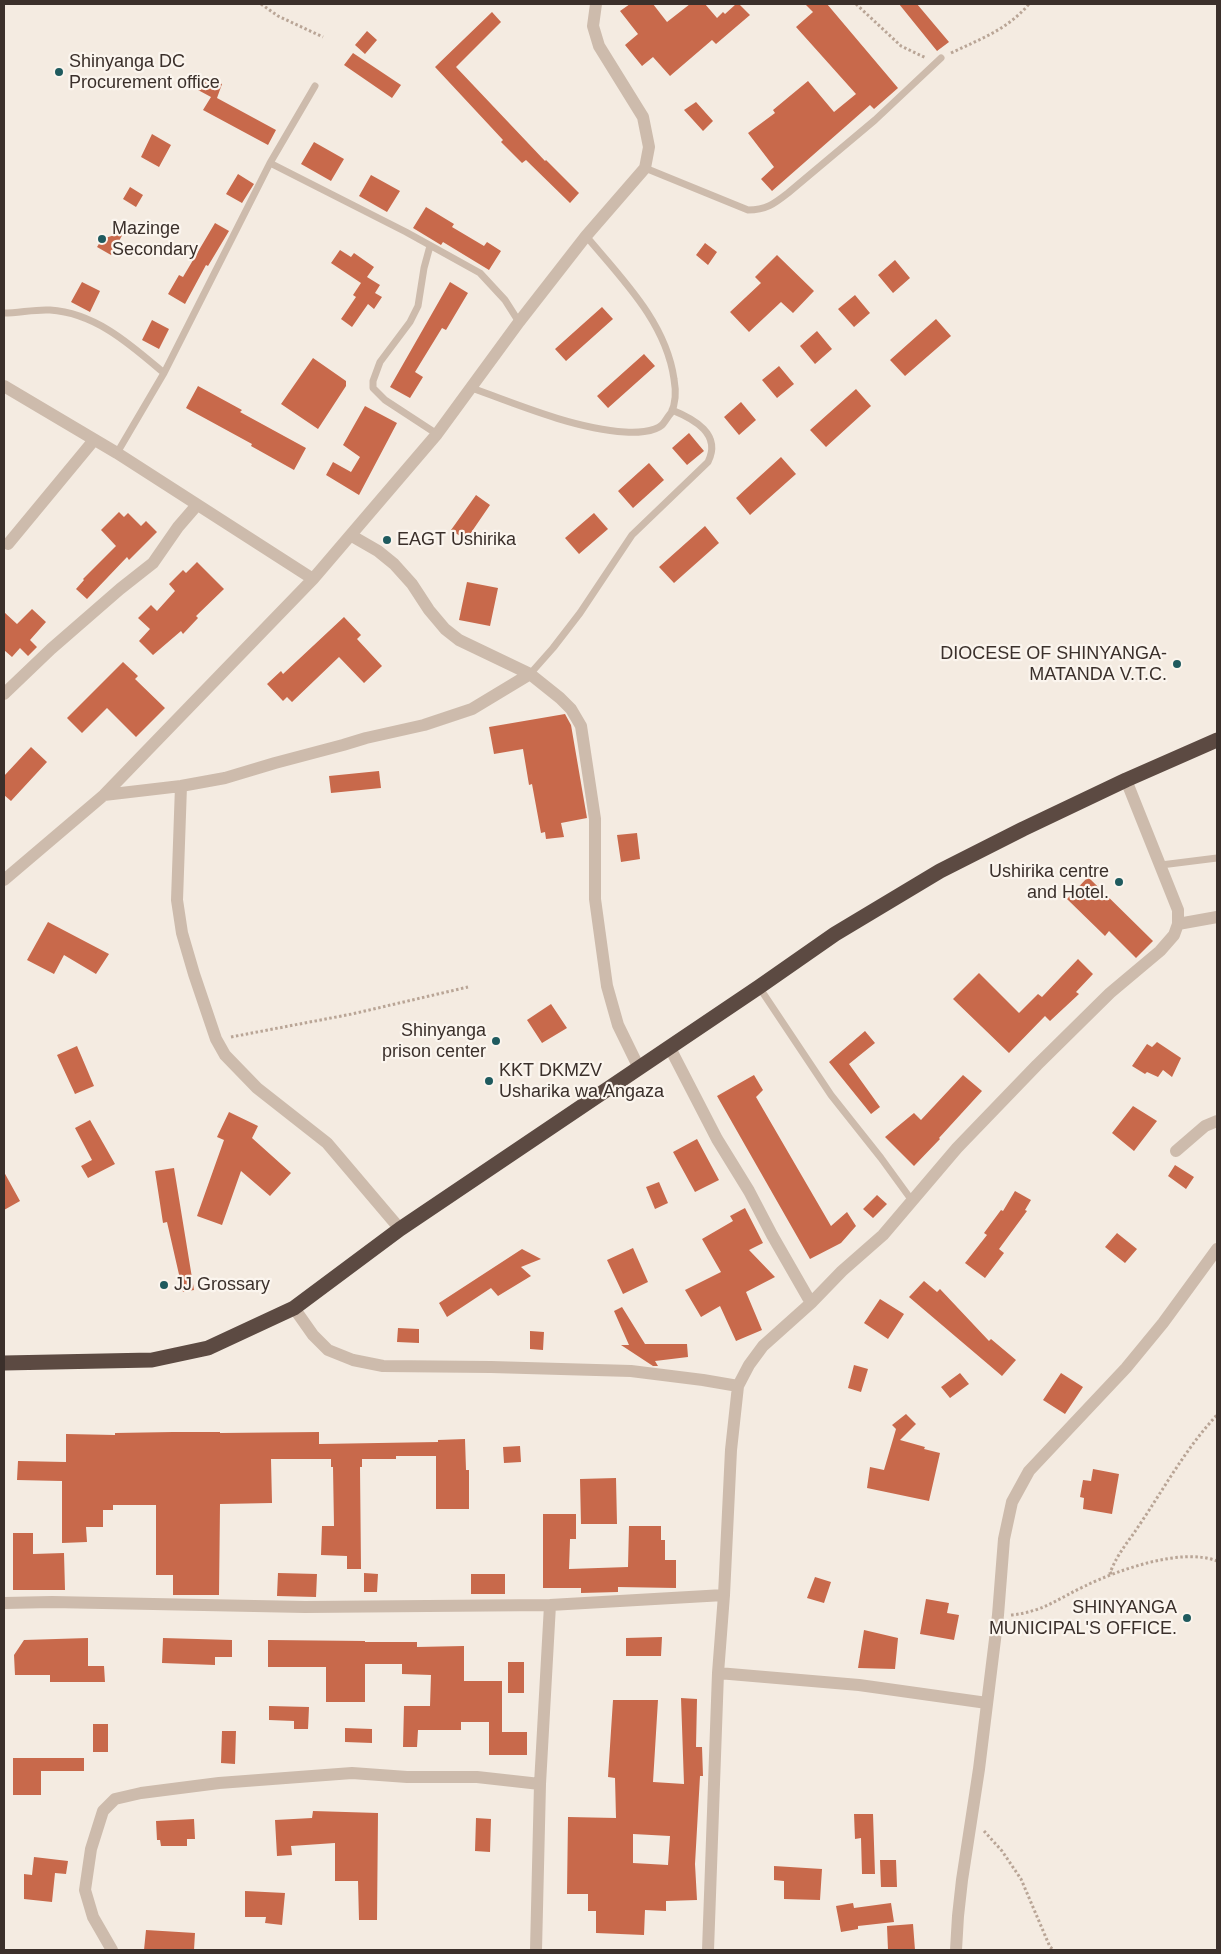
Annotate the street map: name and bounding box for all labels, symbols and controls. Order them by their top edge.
place label: Shinyanga DC Procurement office [69,51,220,94]
marker: Shinyanga DC Procurement office [53,66,65,78]
place label: Mazinge Secondary [112,218,198,260]
marker: Mazinge Secondary [96,233,108,245]
place label: EAGT Ushirika [397,529,516,551]
marker: EAGT Ushirika [381,534,393,546]
place label: DIOCESE OF SHINYANGA- MATANDA V.T.C. [940,643,1167,686]
marker: DIOCESE OF SHINYANGA- MATANDA V.T.C. [1171,658,1183,670]
place label: Ushirika centre and Hotel. [989,861,1109,904]
marker: Ushirika centre and Hotel. [1113,876,1125,888]
place label: Shinyanga prison center [382,1020,486,1062]
marker: Shinyanga prison center [490,1035,502,1047]
place label: KKT DKMZV Usharika wa Angaza [499,1060,664,1102]
marker: KKT DKMZV Usharika wa Angaza [483,1075,495,1087]
place label: JJ Grossary [174,1274,270,1296]
marker: JJ Grossary [158,1279,170,1291]
place label: SHINYANGA MUNICIPAL'S OFFICE. [989,1597,1177,1640]
marker: SHINYANGA MUNICIPAL'S OFFICE. [1181,1612,1193,1624]

